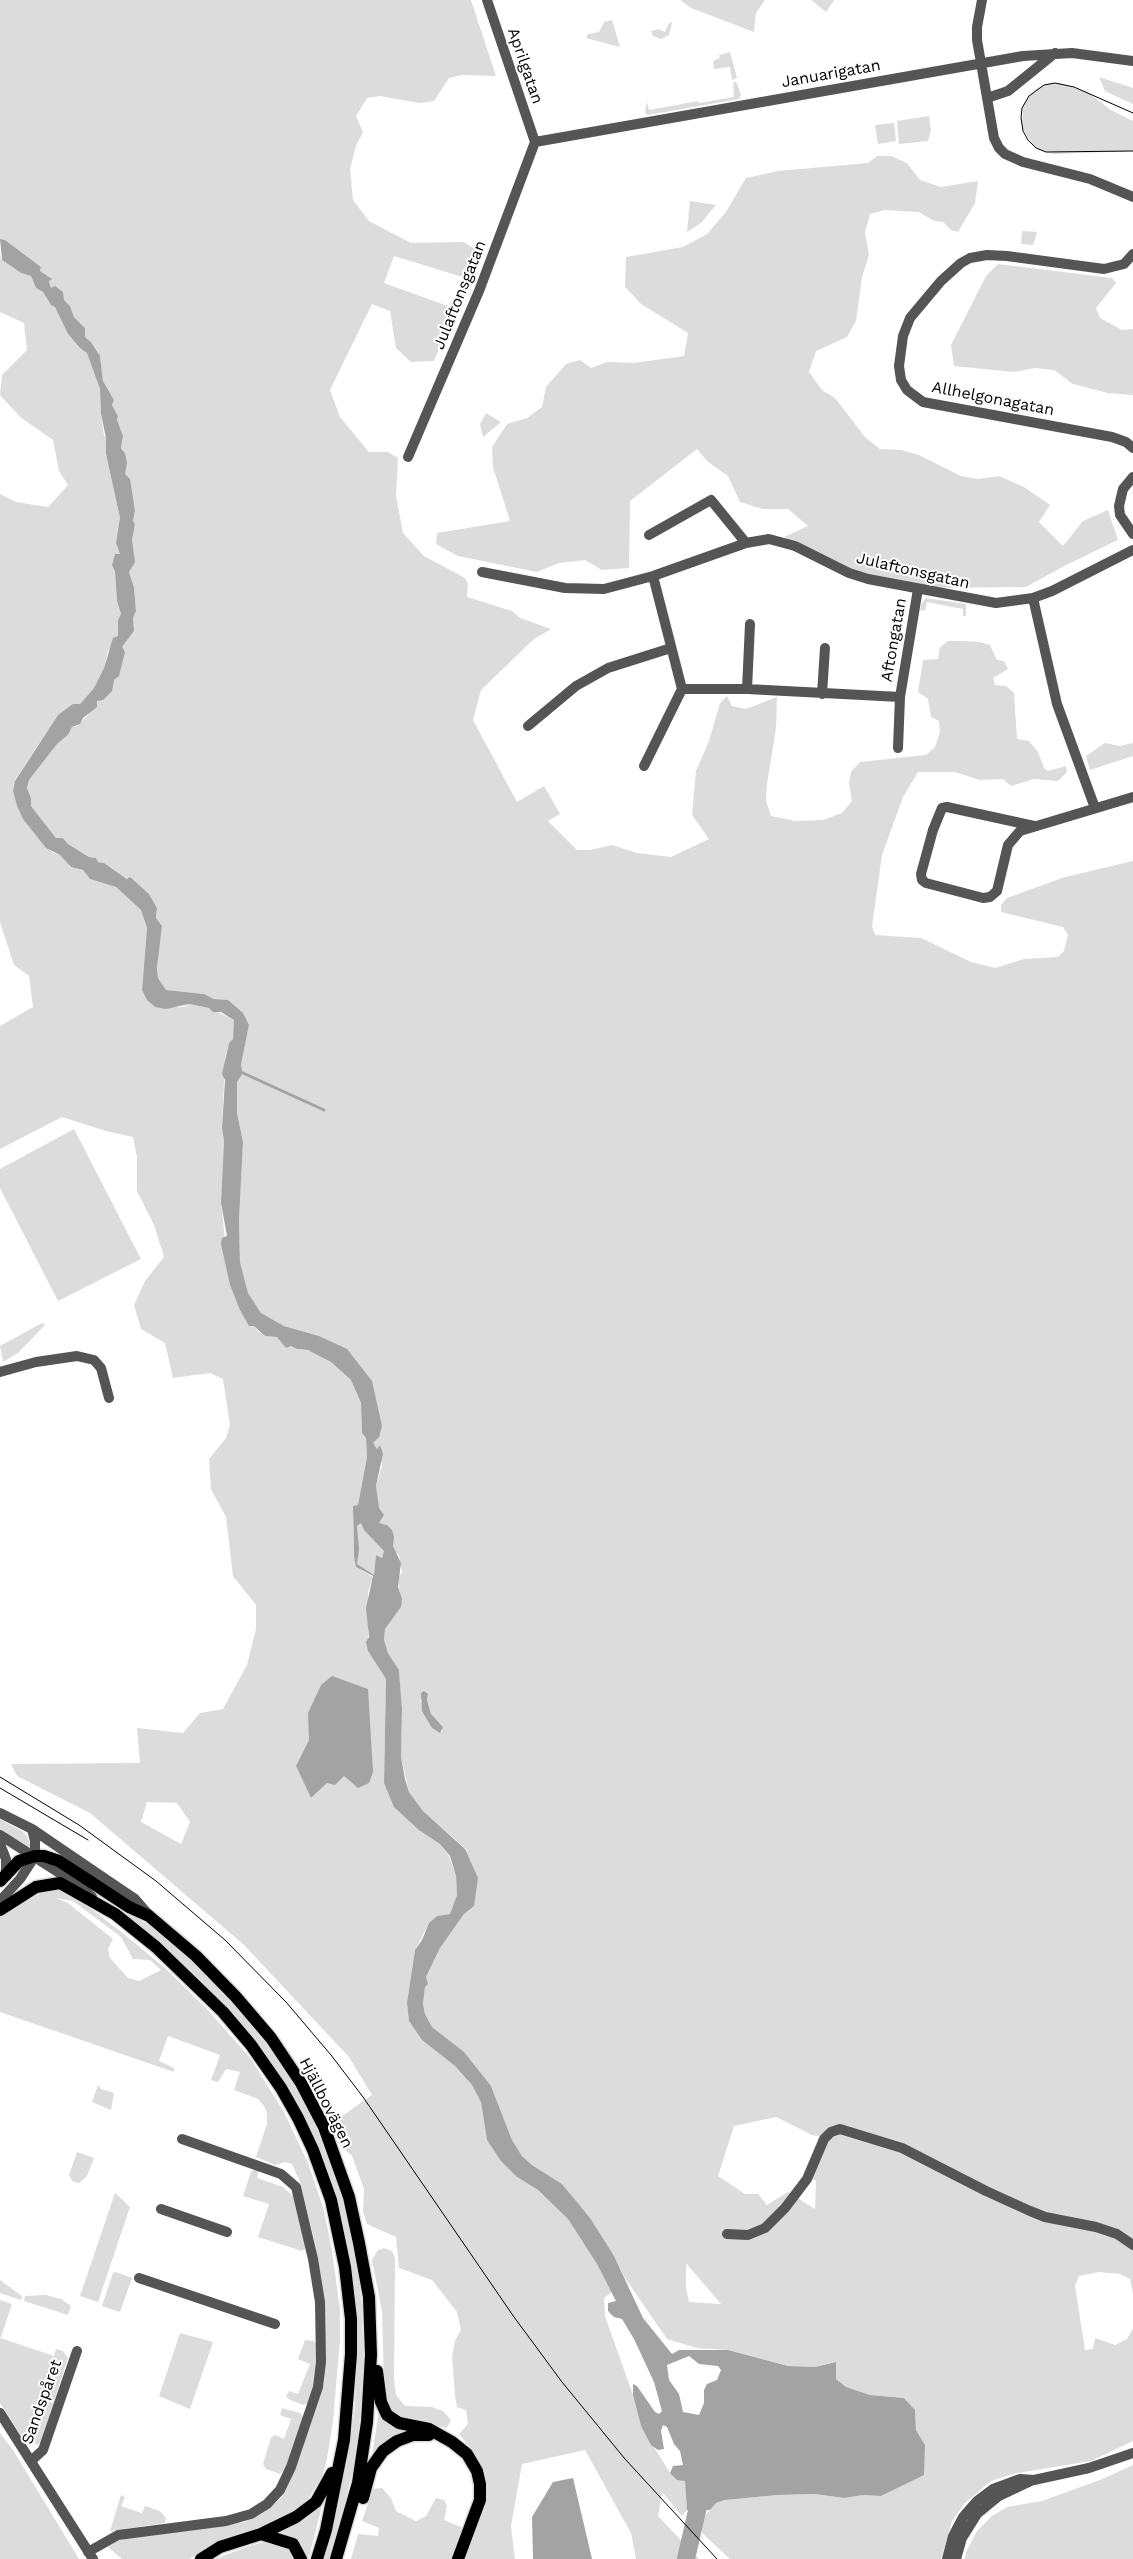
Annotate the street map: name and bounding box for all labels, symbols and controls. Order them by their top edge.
street label: Aprilgatan [503,25,547,107]
street label: Januarigatan [780,56,882,92]
street label: Julaftonsgatan [429,238,491,352]
street label: Allhelgonagatan [930,378,1056,420]
street label: Julaftonsgatan [854,549,972,593]
street label: Aftongatan [877,597,911,683]
street label: Hjällbovägen [295,2054,357,2152]
street label: Sandspåret [18,2357,66,2447]

